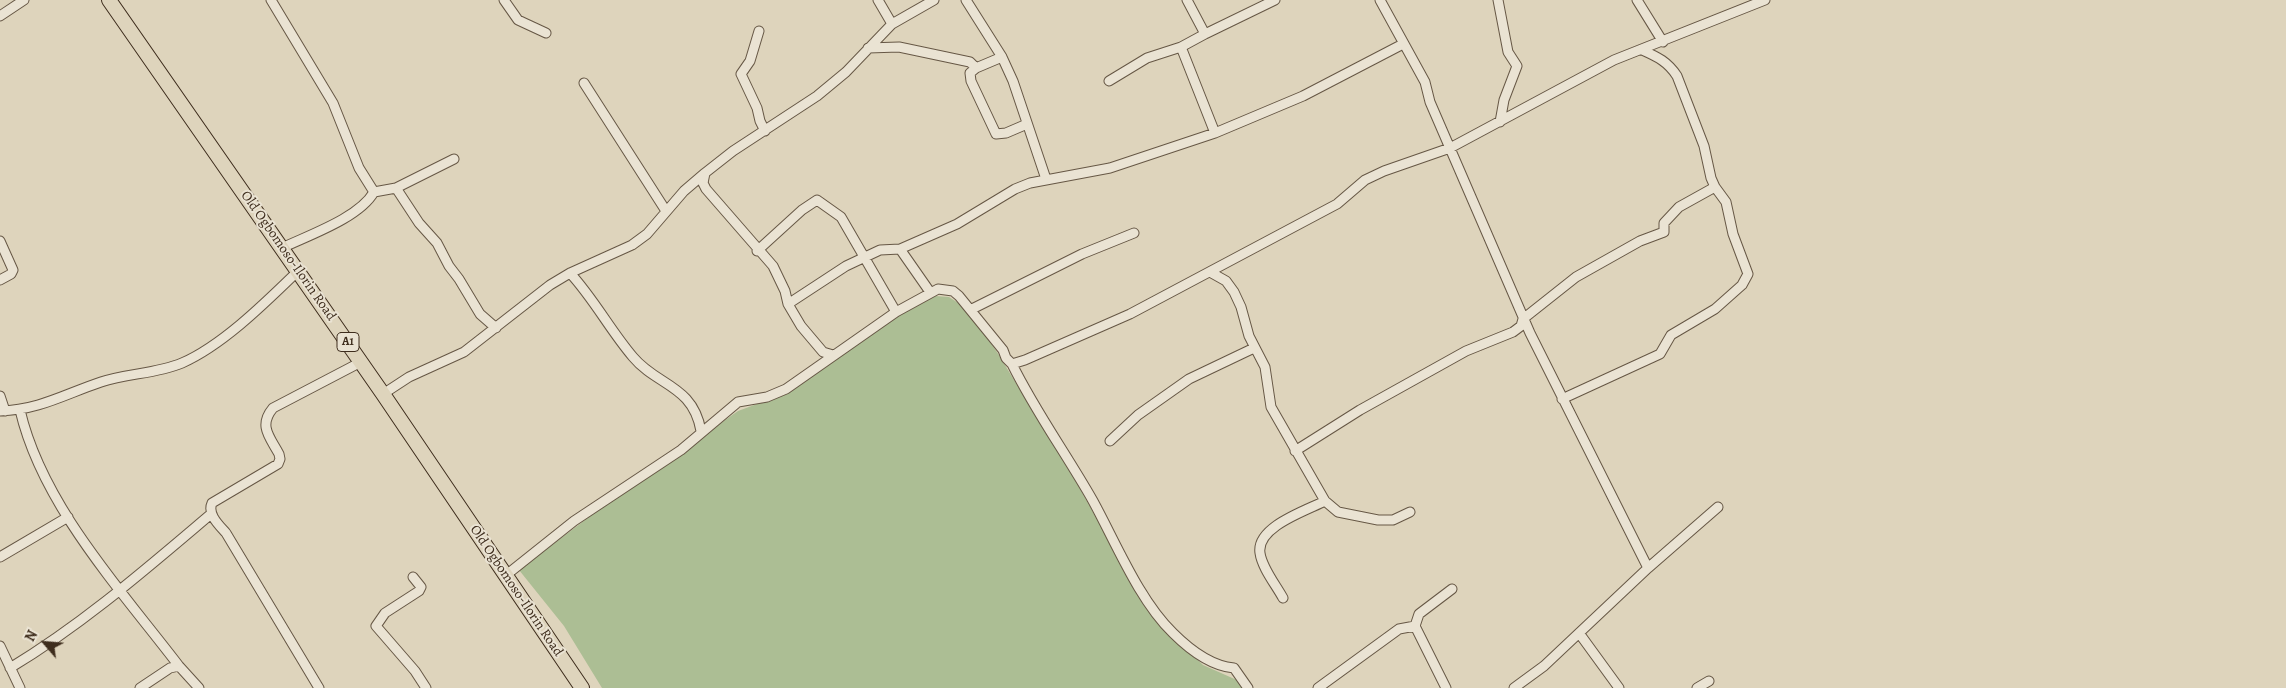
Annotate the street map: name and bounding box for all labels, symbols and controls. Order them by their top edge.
street label: Old Ogbomoso-Ilorin Road [237,188,339,324]
road number: A1 [337,332,359,352]
street label: Old Ogbomoso-Ilorin Road [466,522,566,660]
north arrow [20,618,70,668]
text: N [20,627,42,645]

